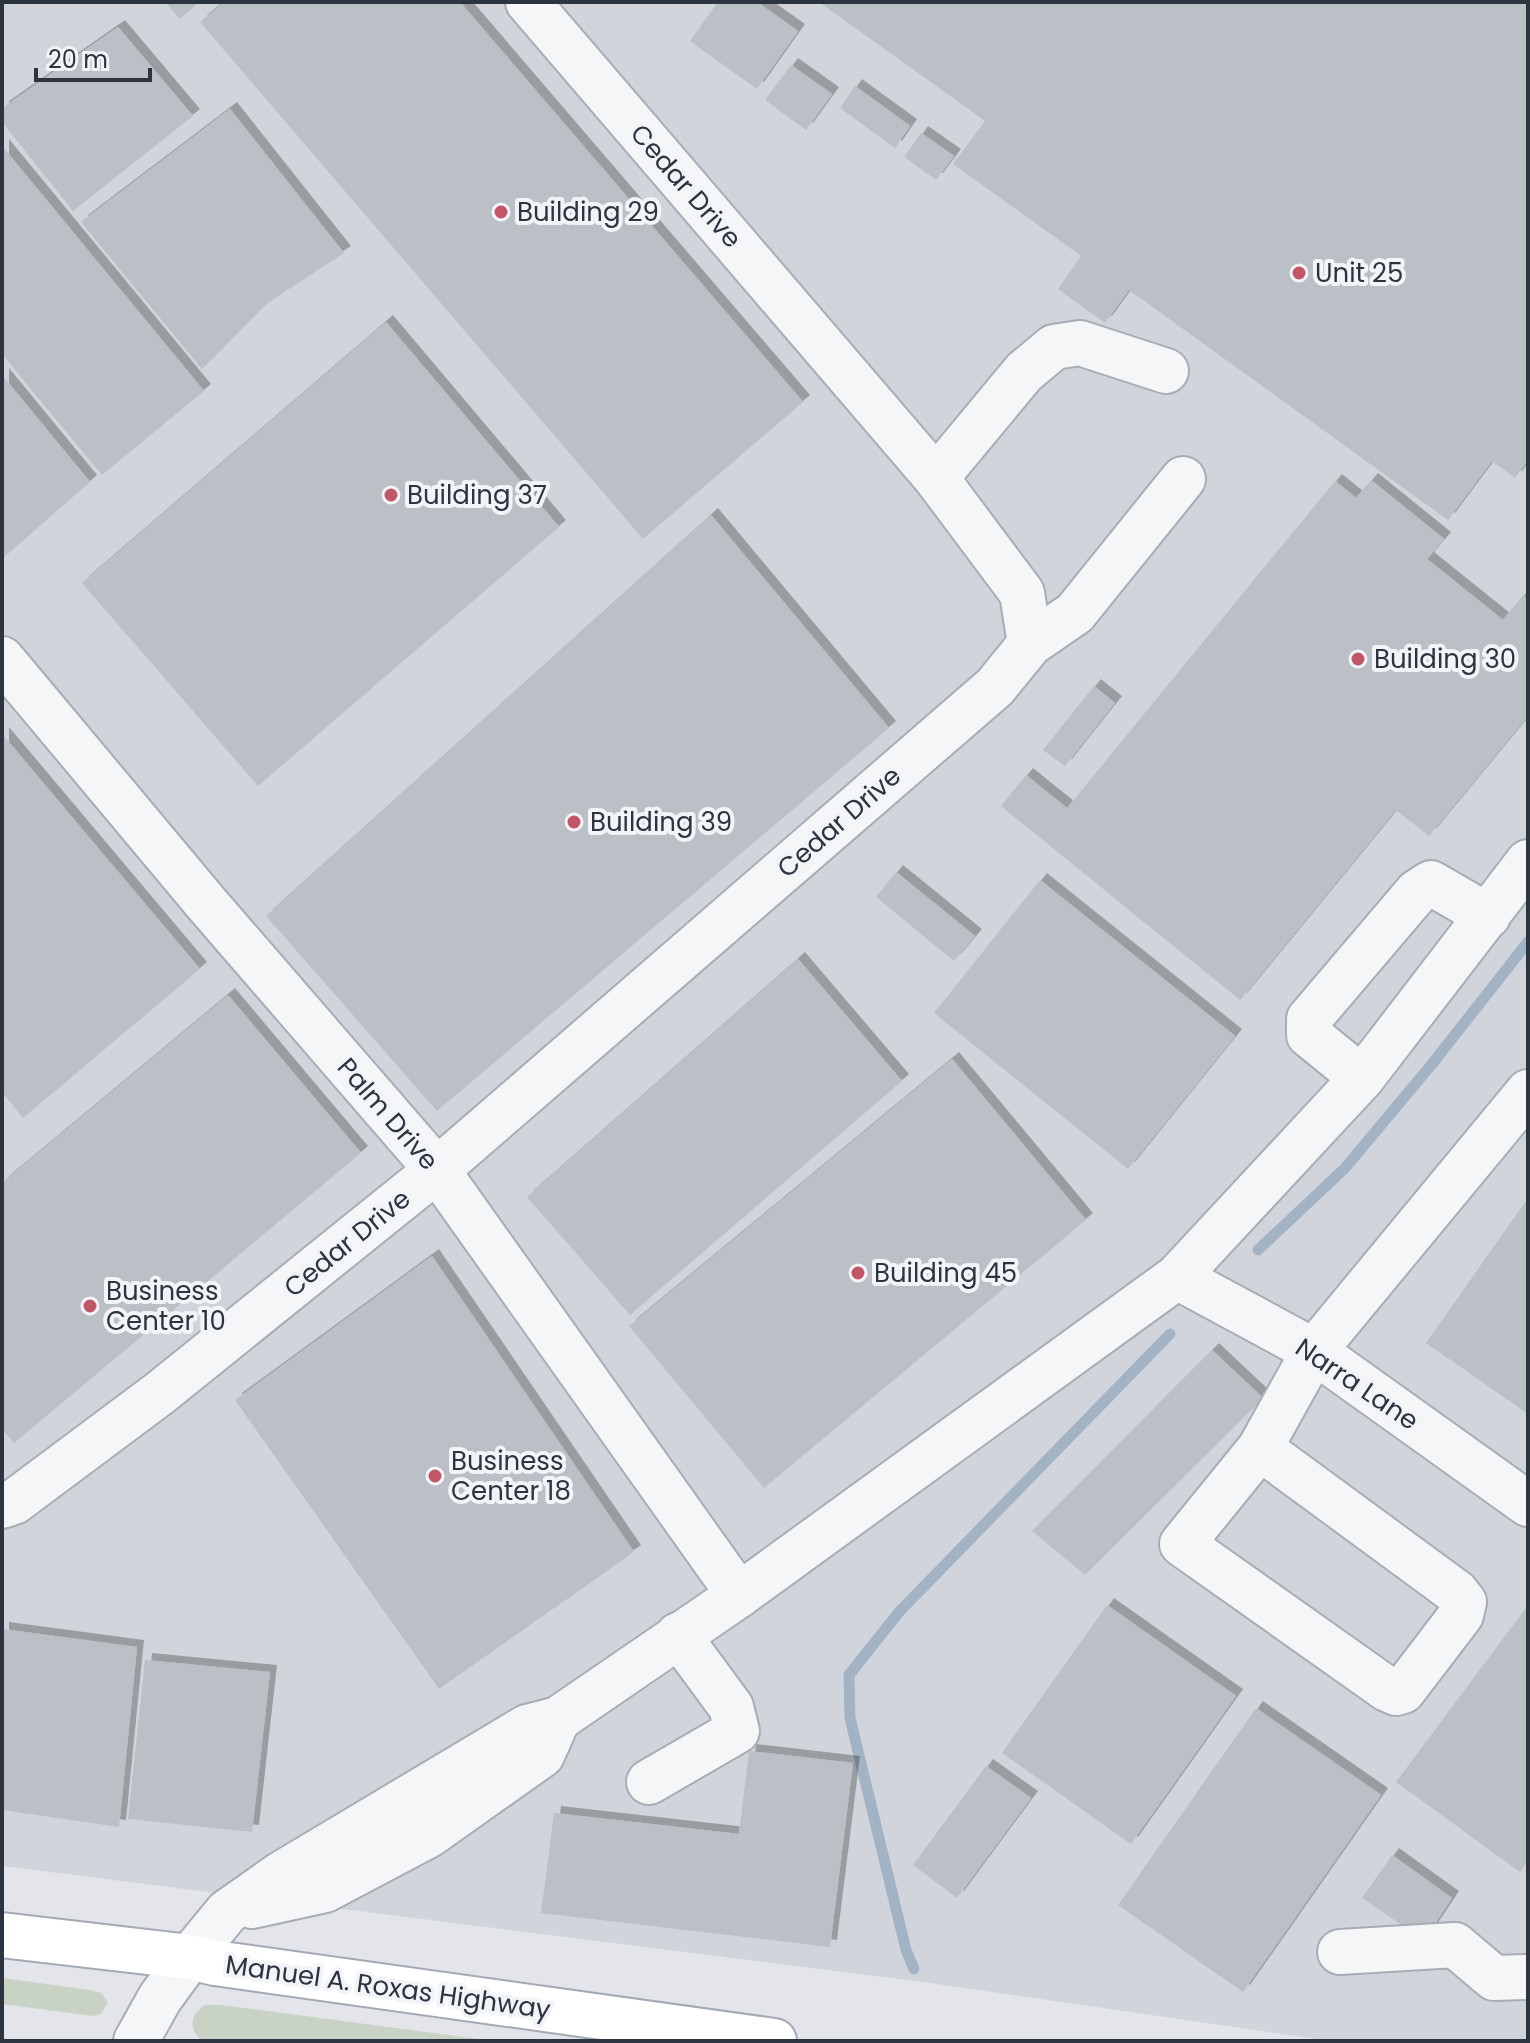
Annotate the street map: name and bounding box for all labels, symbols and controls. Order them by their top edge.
scale bar [36,32,150,82]
text: 20 m [48,43,108,76]
street label: Cedar Drive [622,116,750,256]
place label: Building 29 [517,194,659,230]
marker: Building 29 [492,203,510,221]
place label: Unit 25 [1315,255,1403,291]
marker: Unit 25 [1290,264,1308,282]
place label: Building 37 [407,477,547,513]
marker: Building 37 [382,486,400,504]
place label: Building 30 [1374,641,1516,677]
marker: Building 30 [1349,650,1367,668]
street label: Cedar Drive [769,758,909,886]
place label: Building 39 [590,804,732,840]
marker: Building 39 [565,813,583,831]
street label: Palm Drive [329,1050,447,1178]
street label: Cedar Drive [276,1181,418,1305]
place label: Building 45 [874,1255,1017,1291]
marker: Building 45 [849,1264,867,1282]
place label: Business Center 10 [106,1273,226,1339]
marker: Business Center 10 [81,1297,99,1315]
street label: Narra Lane [1288,1330,1426,1438]
place label: Business Center 18 [451,1443,571,1509]
marker: Business Center 18 [426,1467,444,1485]
street label: Manuel A. Roxas Highway [223,1946,553,2028]

